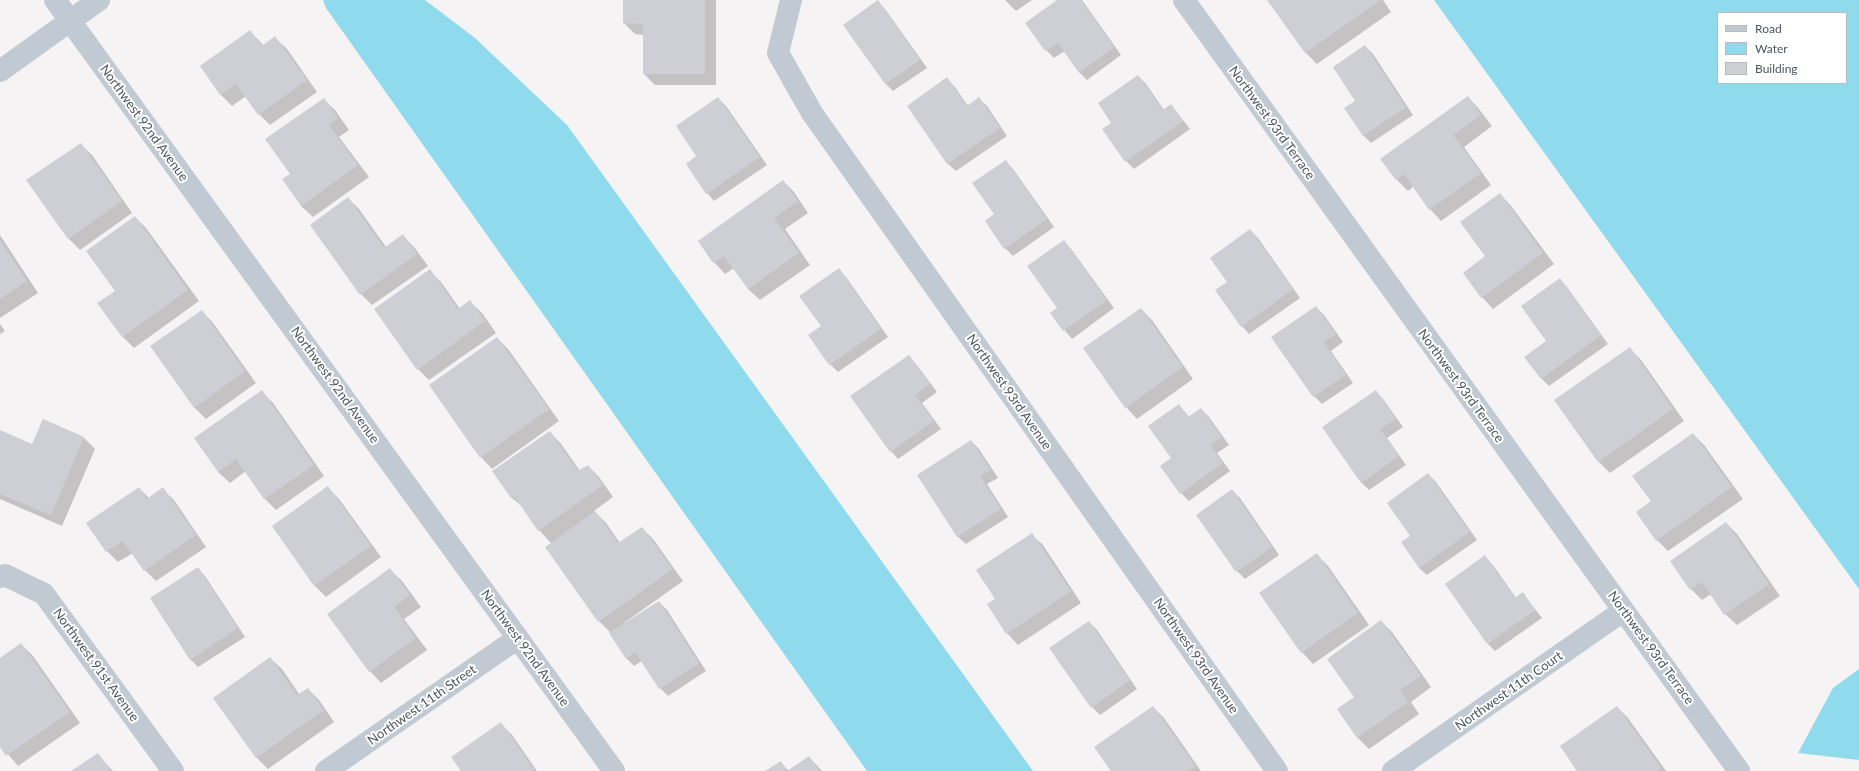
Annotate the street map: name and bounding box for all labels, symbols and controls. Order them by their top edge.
legend [1717,12,1847,84]
text: Road [1755,21,1782,36]
text: Water [1755,41,1788,56]
text: Building [1755,61,1798,76]
street label: Northwest 92nd Avenue [96,62,192,184]
street label: Northwest 93rd Terrace [1226,63,1318,183]
street label: Northwest 92nd Avenue [287,324,383,446]
street label: Northwest 93rd Terrace [1415,326,1507,446]
street label: Northwest 93rd Avenue [963,331,1055,453]
street label: Northwest 92nd Avenue [477,587,573,709]
street label: Northwest 93rd Terrace [1605,588,1697,708]
street label: Northwest 93rd Avenue [1150,595,1242,717]
street label: Northwest 91st Avenue [50,605,142,725]
street label: Northwest 11th Court [1452,648,1566,734]
street label: Northwest 11th Street [365,662,479,748]

